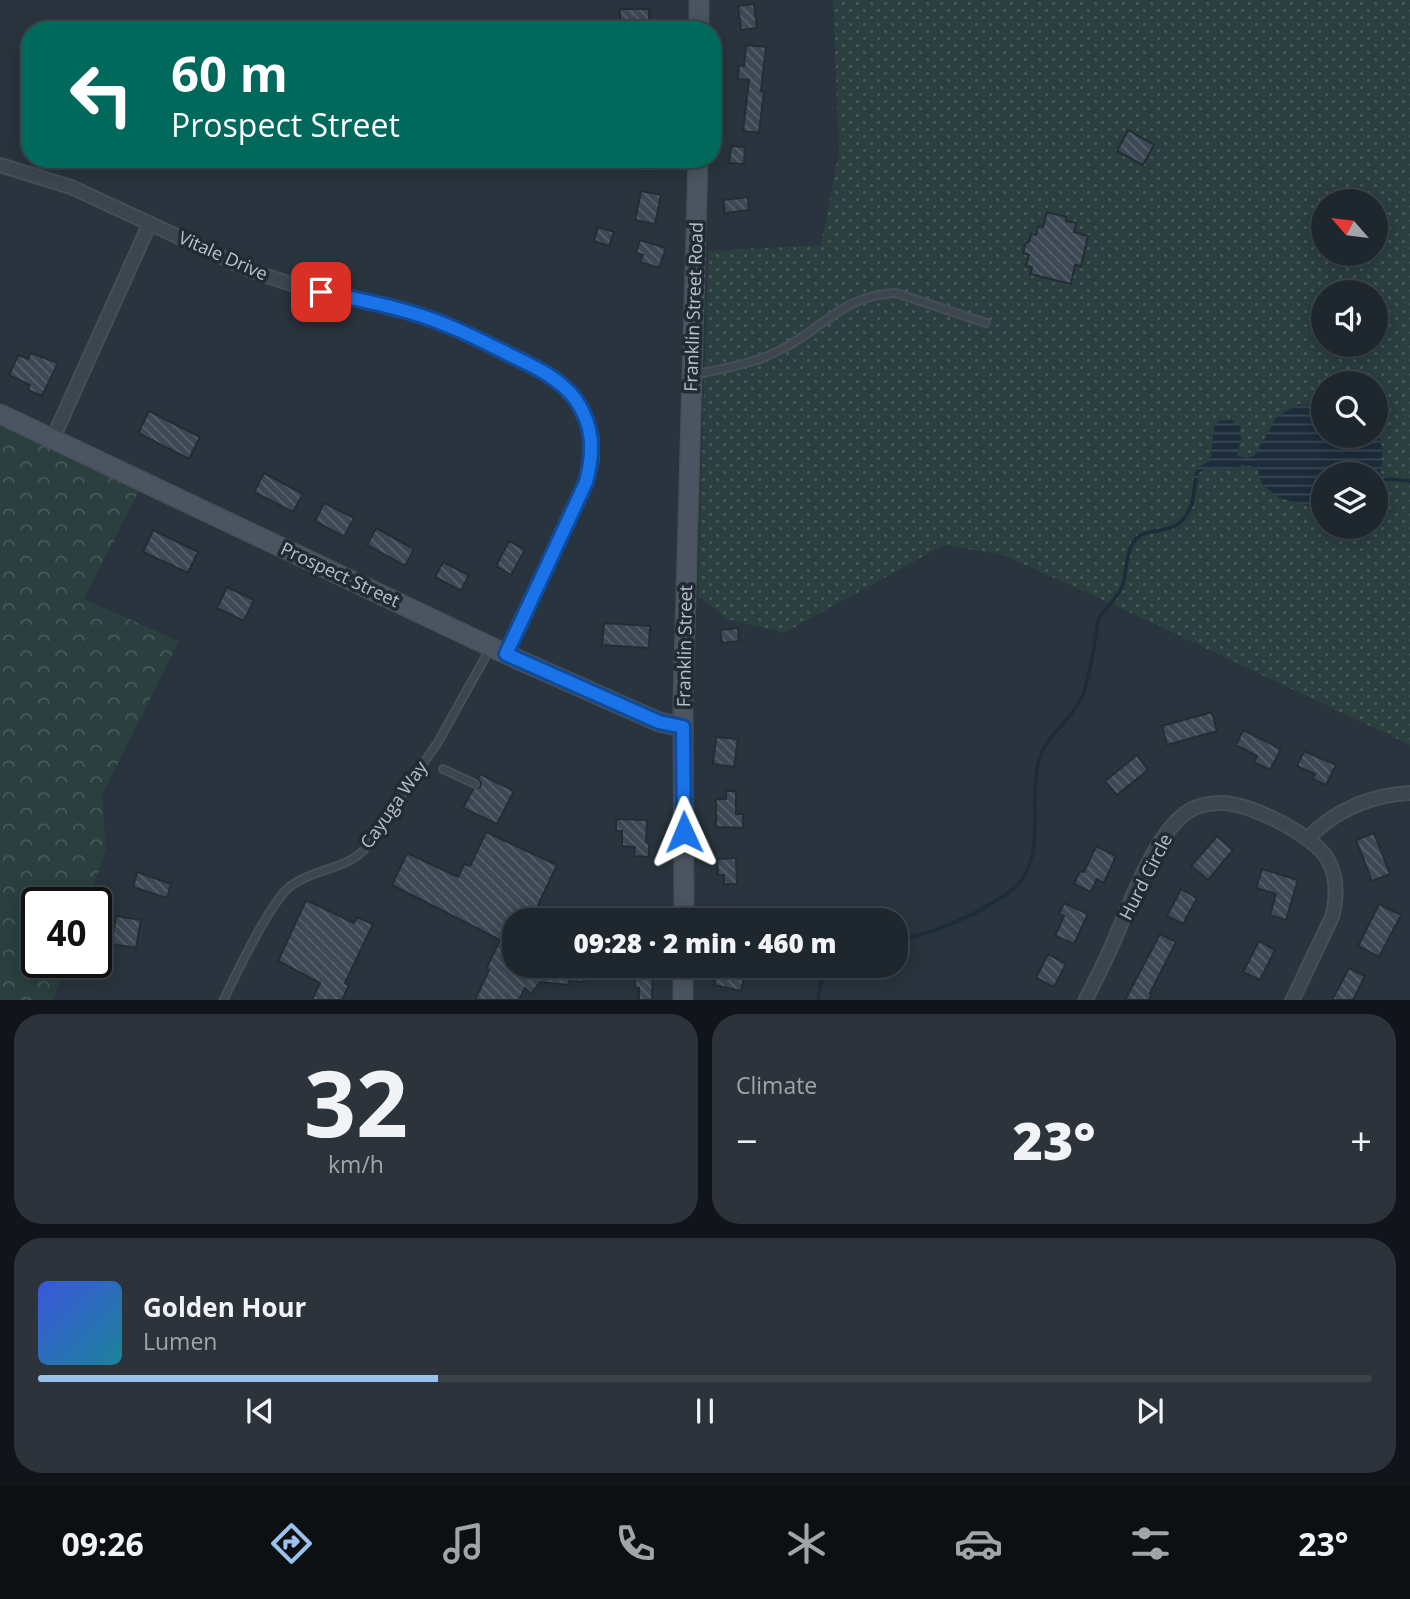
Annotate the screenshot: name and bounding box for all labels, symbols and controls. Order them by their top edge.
text: 60 m [171,40,288,106]
icon: left [56,49,147,140]
text: Prospect Street [171,103,400,146]
north arrow [1311,189,1388,266]
map controls [1311,189,1388,539]
street label: Franklin Street Road [678,222,708,392]
street label: Vitale Drive [175,225,272,285]
pin [291,262,351,322]
icon: arrive [302,273,340,311]
button: sound [1311,280,1388,357]
button: search [1311,371,1388,448]
button: layers [1311,462,1388,539]
street label: Prospect Street [277,536,404,612]
street label: Franklin Street [671,585,697,707]
street label: Cayuga Way [354,755,433,853]
position arrow [647,795,721,869]
street label: Hurd Circle [1113,829,1177,924]
speed limit sign: 40 [21,887,112,978]
text: 09:28 · 2 min · 460 m [574,925,836,961]
text: 32 [304,1040,408,1164]
text: Climate [736,1069,817,1101]
text: 23° [1013,1104,1095,1175]
text: − [736,1114,758,1166]
text: + [1350,1114,1372,1166]
text: km/h [328,1148,384,1180]
text: Golden Hour [143,1289,306,1325]
text: Lumen [143,1325,217,1357]
icon: previous [241,1392,279,1430]
icon: pause [686,1392,724,1430]
icon: next [1131,1392,1169,1430]
icon: directions [267,1519,316,1568]
icon: music [439,1519,488,1568]
icon: phone [611,1519,660,1568]
icon: climate [782,1519,831,1568]
icon: car [954,1519,1003,1568]
icon: filters [1126,1519,1175,1568]
text: 09:26 [61,1522,144,1565]
text: 23° [1298,1522,1349,1565]

